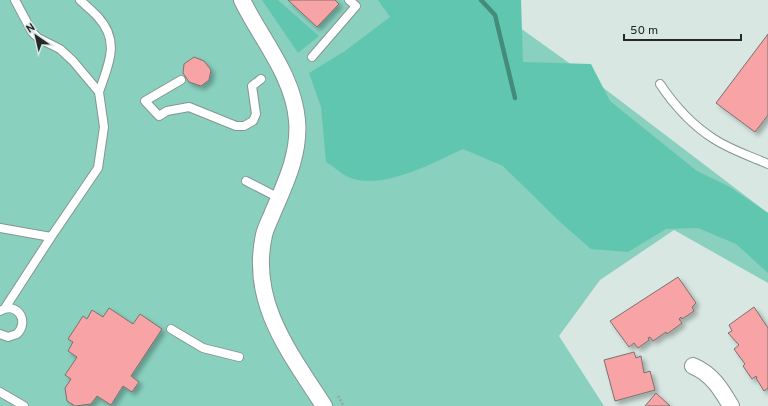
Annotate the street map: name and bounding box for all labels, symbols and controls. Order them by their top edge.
north arrow [16,16,56,56]
scale bar [624,16,741,42]
text: N [24,21,38,37]
text: 50 m [630,23,658,39]

